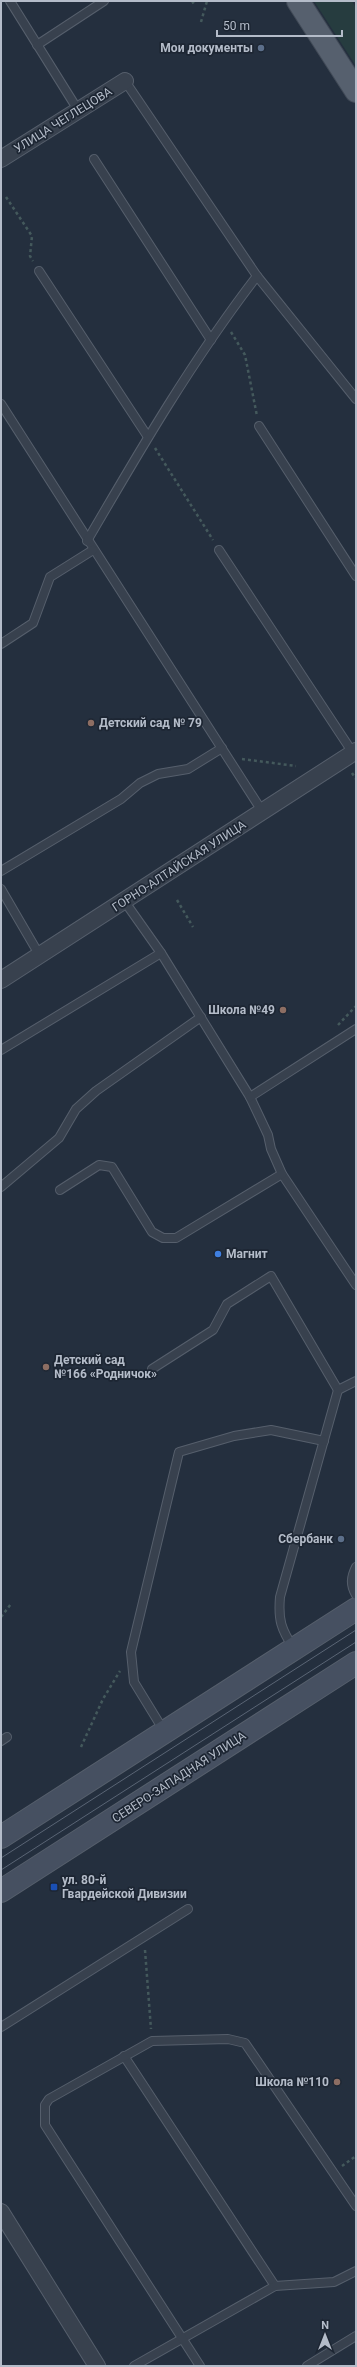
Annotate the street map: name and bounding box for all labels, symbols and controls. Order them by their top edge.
scale bar [217,12,342,38]
text: 50 m [223,19,250,33]
place label: Мои документы [160,41,253,55]
marker: Мои документы [256,43,266,53]
street label: УЛИЦА ЧЕГЛЕЦОВА [12,84,115,156]
place label: Детский сад № 79 [99,716,202,730]
marker: Детский сад № 79 [86,718,96,728]
street label: ГОРНО-АЛТАЙСКАЯ УЛИЦА [109,817,249,915]
place label: Школа №49 [208,1003,275,1017]
marker: Школа №49 [278,1005,288,1015]
place label: Магнит [226,1247,268,1261]
marker: Магнит [213,1249,223,1259]
place label: Детский сад №166 «Родничок» [54,1353,157,1381]
marker: Детский сад №166 «Родничок» [41,1362,51,1372]
place label: Сбербанк [278,1532,333,1546]
marker: Сбербанк [336,1534,346,1544]
street label: СЕВЕРО-ЗАПАДНАЯ УЛИЦА [109,1728,249,1826]
place label: ул. 80-й Гвардейской Дивизии [62,1873,187,1901]
marker: ул. 80-й Гвардейской Дивизии [49,1882,59,1892]
place label: Школа №110 [255,2075,329,2089]
marker: Школа №110 [332,2077,342,2087]
north arrow [305,2315,345,2355]
text: N [321,2319,329,2332]

